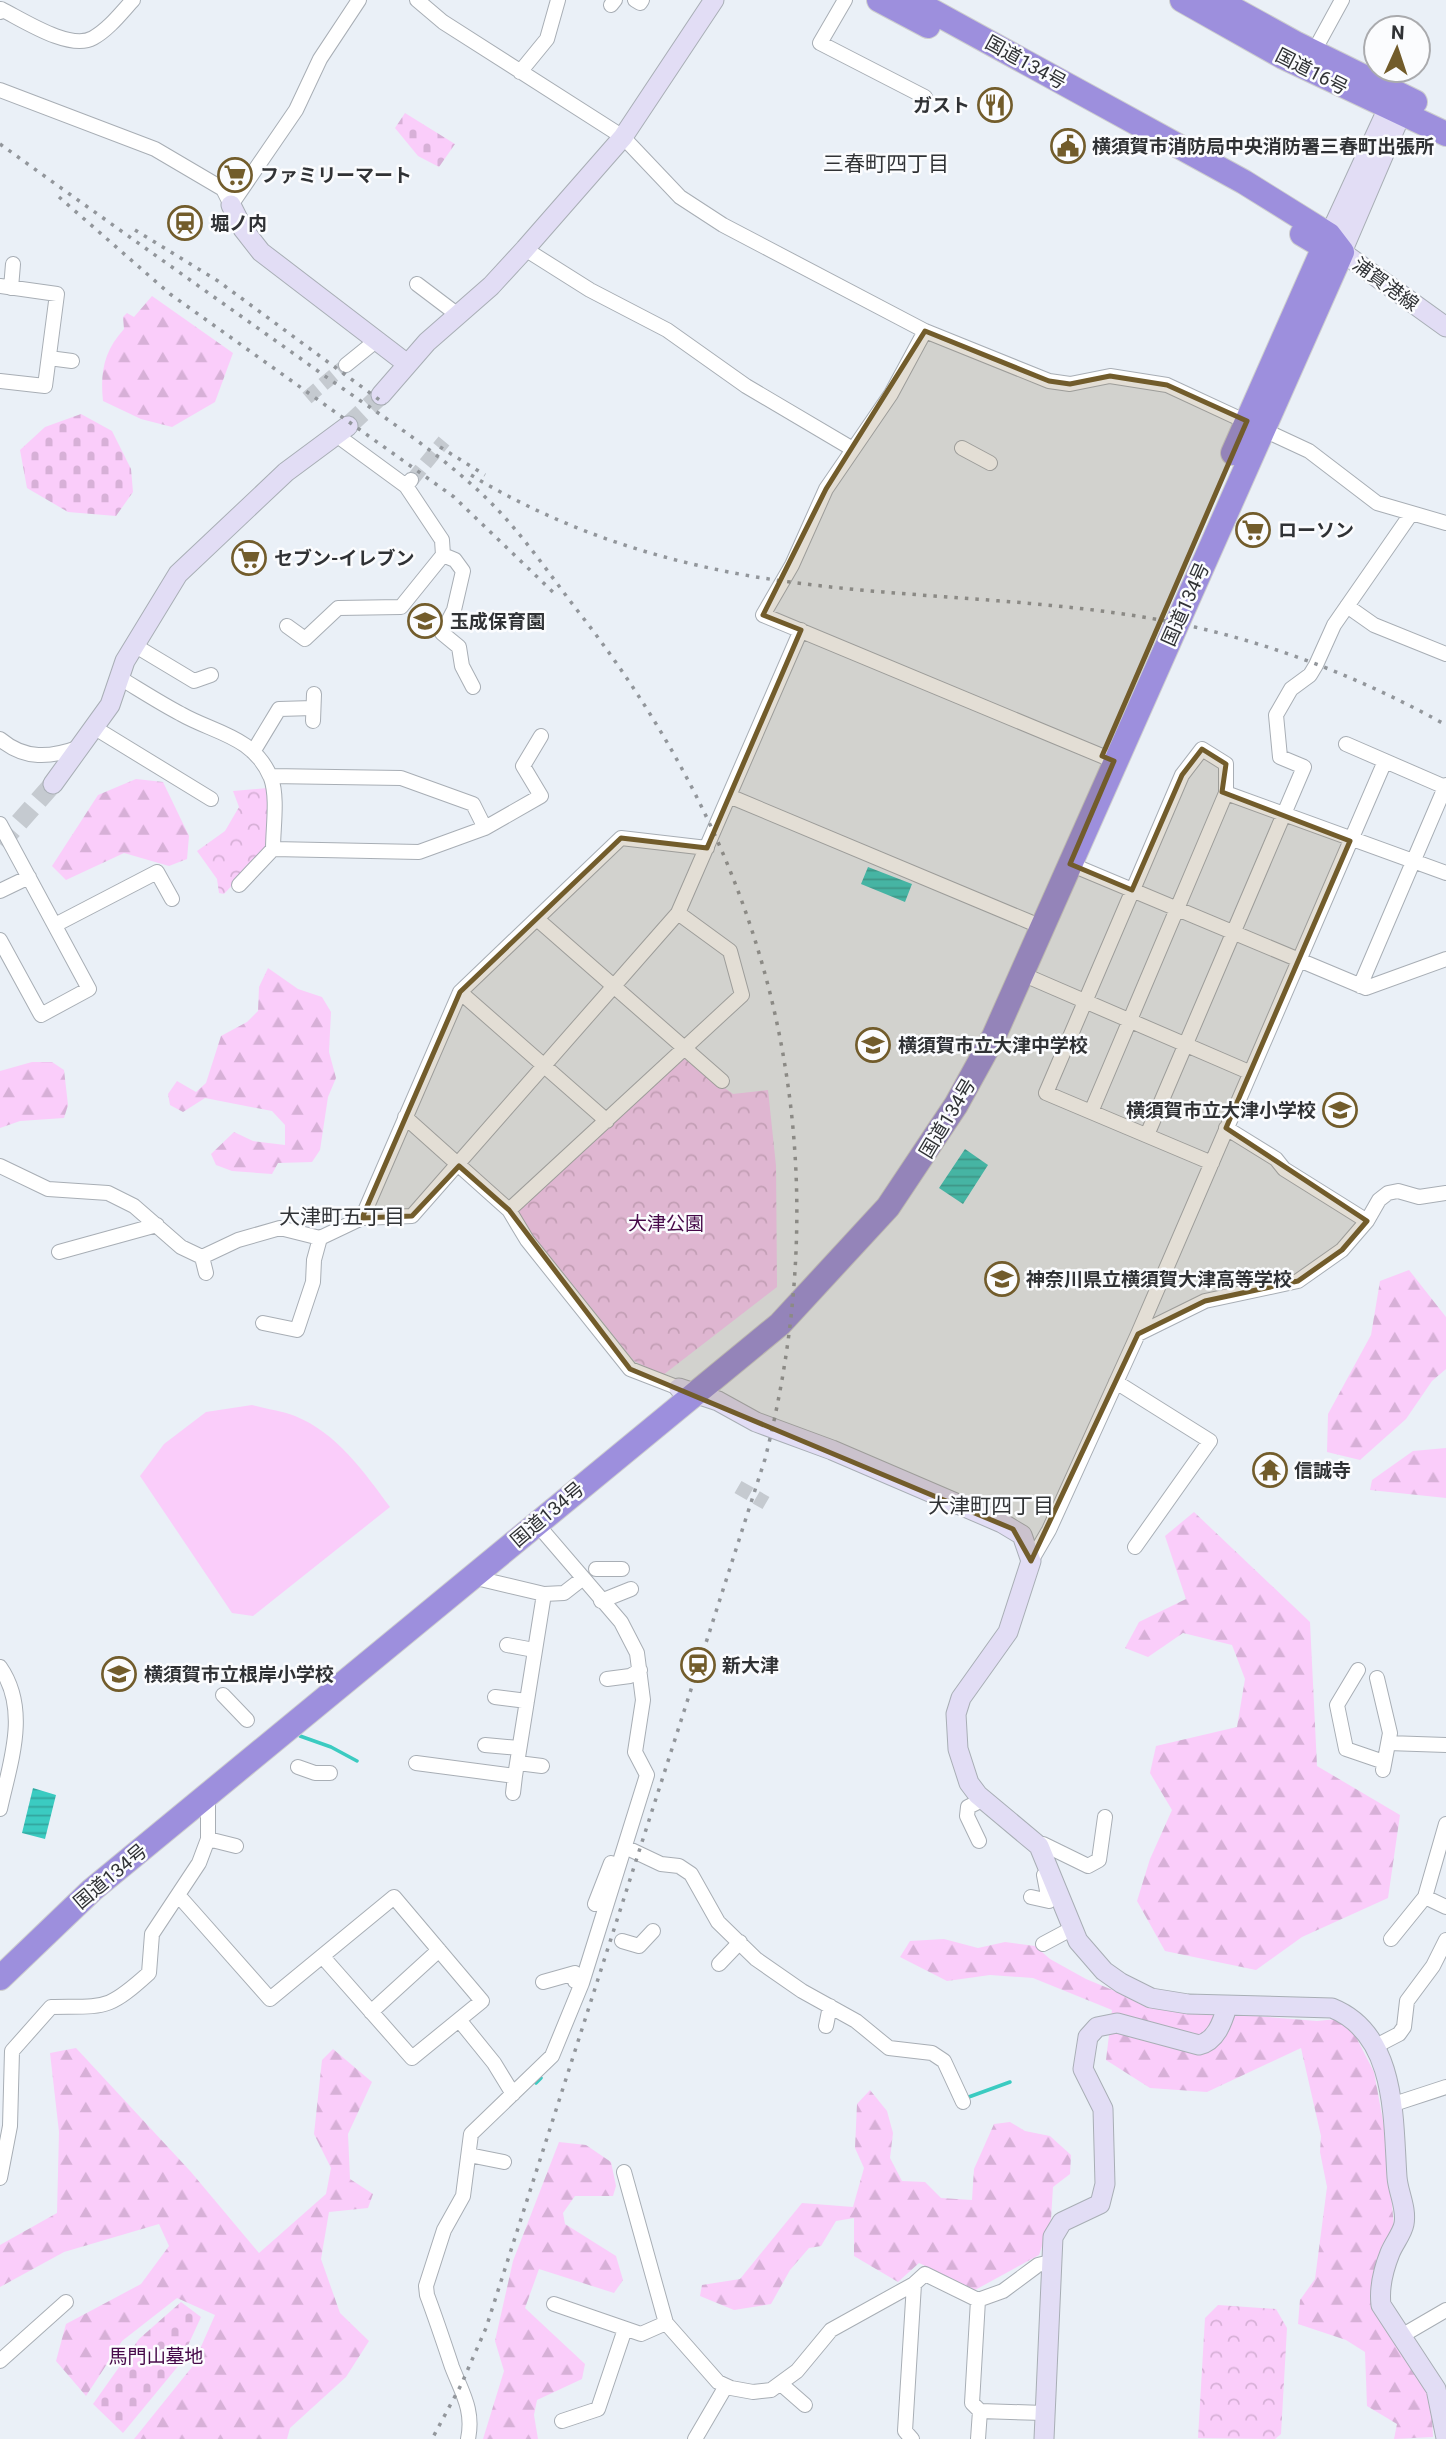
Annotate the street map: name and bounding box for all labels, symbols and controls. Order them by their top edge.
north arrow [1362,14,1432,84]
text: N [1391,21,1405,44]
street label: 国道134号 [981,31,1070,94]
street label: 国道16号 [1272,43,1352,99]
restaurant icon: ガスト [976,86,1014,124]
place label: ガスト [913,94,970,117]
public building icon: 横須賀市消防局中央消防署三春町出張所 [1049,127,1087,165]
place label: 横須賀市消防局中央消防署三春町出張所 [1092,135,1434,158]
district label: 三春町四丁目 [823,152,949,176]
supermarket icon: ファミリーマート [216,156,254,194]
place label: ファミリーマート [260,164,412,187]
station icon: 堀ノ内 [166,204,204,242]
place label: 堀ノ内 [210,212,267,235]
street label: 浦賀港線 [1348,253,1423,316]
supermarket icon: ローソン [1234,511,1272,549]
place label: ローソン [1278,519,1354,542]
supermarket icon: セブン-イレブン [230,539,268,577]
place label: セブン-イレブン [274,547,415,570]
street label: 国道134号 [1157,559,1214,650]
school or university icon: 玉成保育園 [406,602,444,640]
place label: 玉成保育園 [450,610,545,633]
school or university icon: 横須賀市立大津中学校 [854,1026,892,1064]
place label: 横須賀市立大津中学校 [898,1034,1088,1057]
street label: 国道134号 [915,1074,980,1162]
school or university icon: 横須賀市立大津小学校 [1321,1091,1359,1129]
place label: 横須賀市立大津小学校 [1126,1099,1316,1122]
district label: 大津町五丁目 [279,1205,405,1229]
park label: 大津公園 [628,1212,704,1235]
school or university icon: 神奈川県立横須賀大津高等学校 [983,1260,1021,1298]
place label: 神奈川県立横須賀大津高等学校 [1026,1268,1292,1291]
temple icon: 信誠寺 [1251,1451,1289,1489]
place label: 信誠寺 [1294,1459,1351,1482]
street label: 国道134号 [506,1477,589,1552]
district label: 大津町四丁目 [928,1494,1054,1518]
station icon: 新大津 [679,1646,717,1684]
place label: 新大津 [722,1654,779,1677]
school or university icon: 横須賀市立根岸小学校 [100,1655,138,1693]
place label: 横須賀市立根岸小学校 [144,1663,334,1686]
street label: 国道134号 [69,1839,152,1914]
park label: 馬門山墓地 [108,2345,204,2368]

